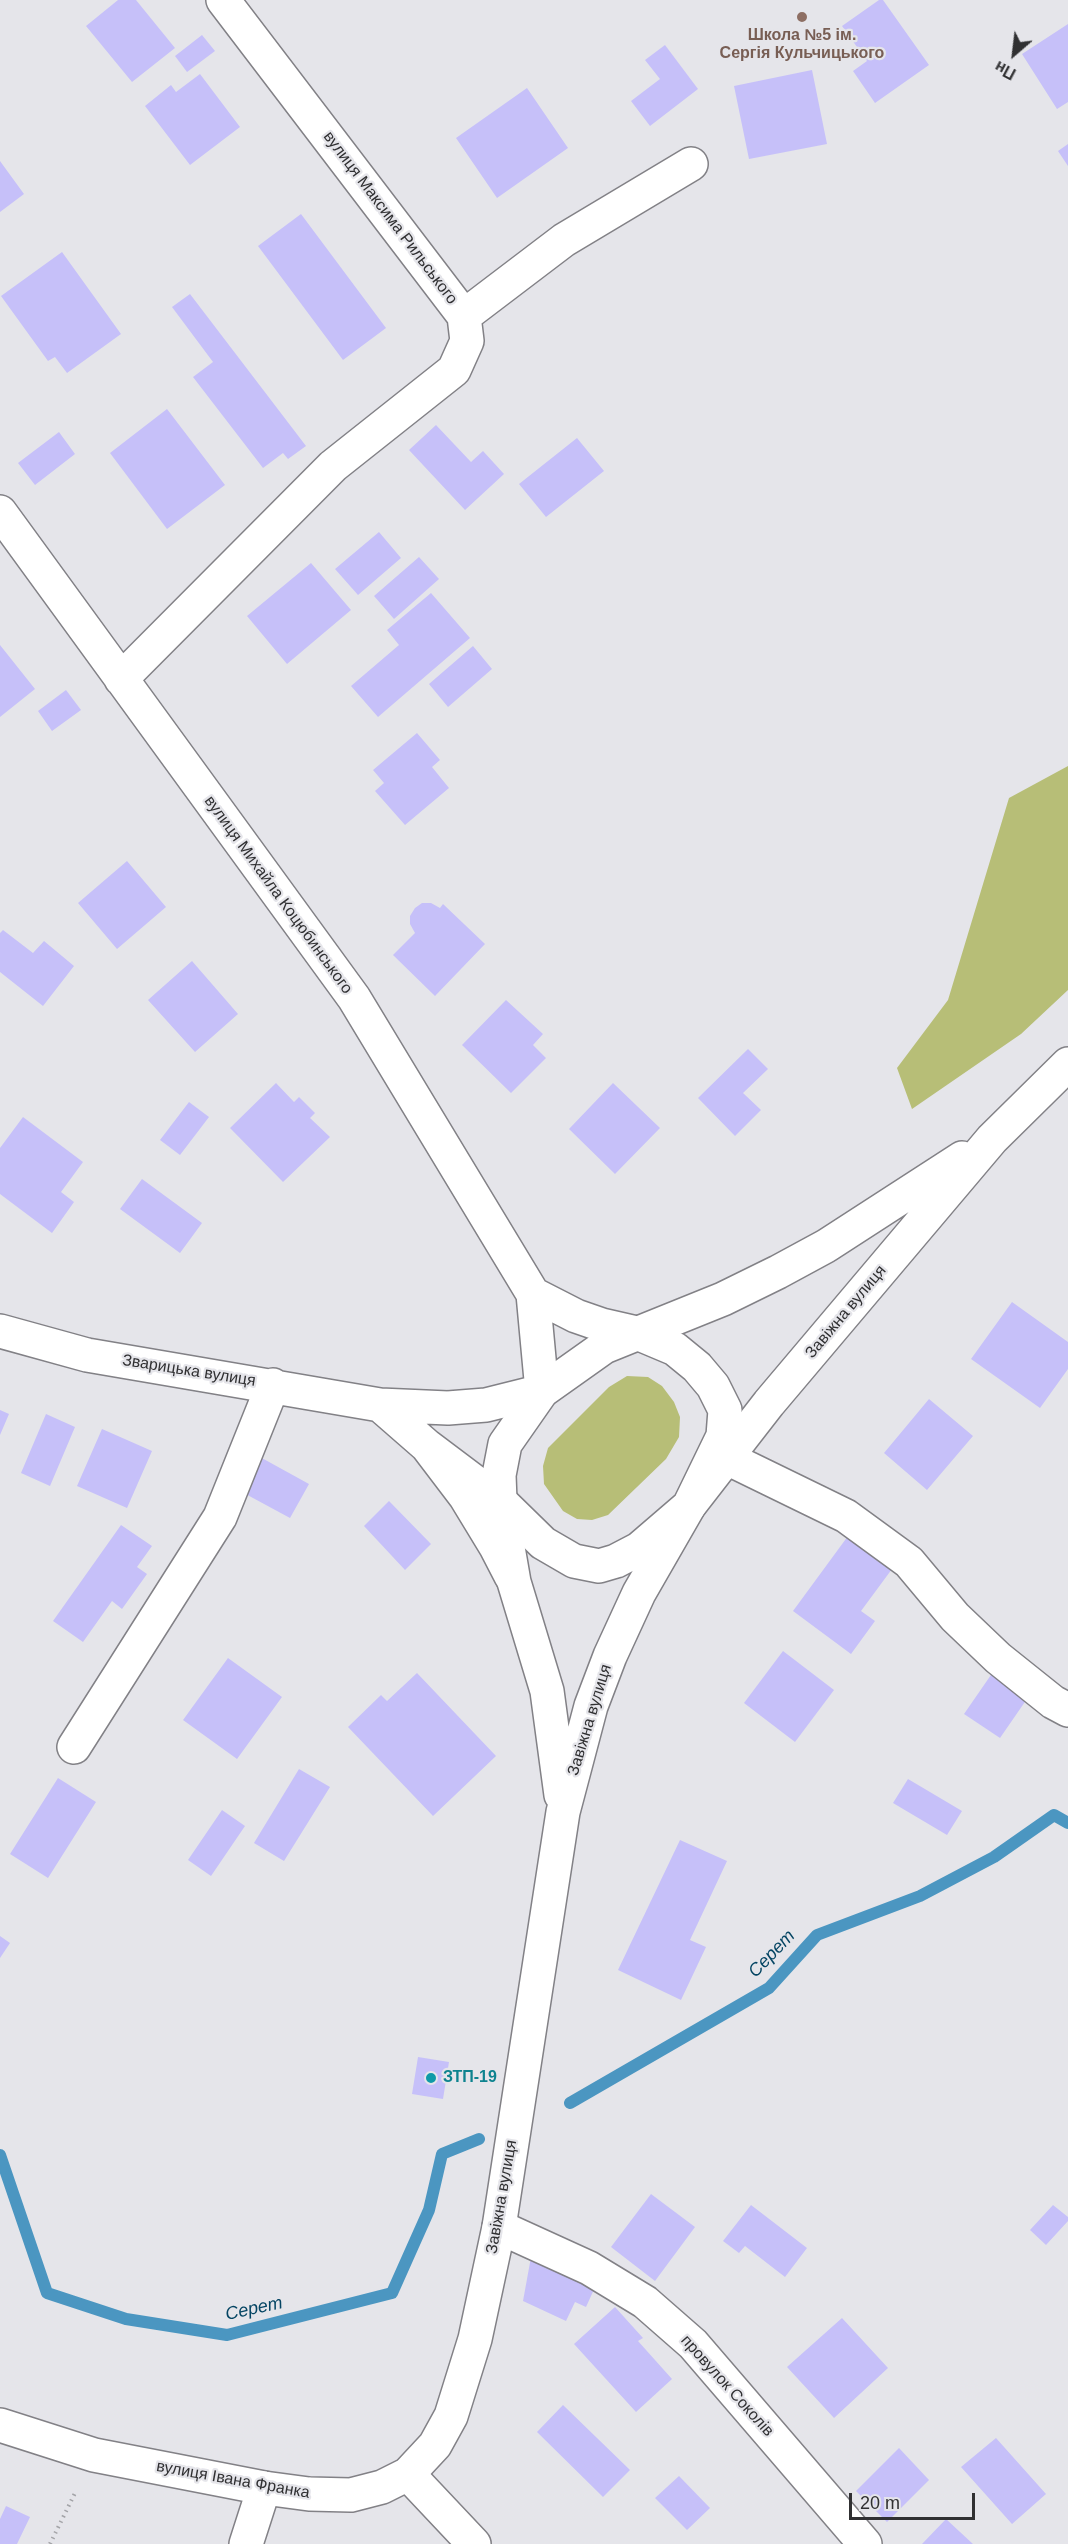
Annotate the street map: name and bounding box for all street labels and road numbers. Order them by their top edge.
street label: вулиця Максима Рильського [319,128,461,308]
street label: вулиця Михайла Коцюбинського [200,792,356,998]
street label: Завіжна вулиця [802,1262,890,1362]
street label: Зварицька вулиця [121,1351,257,1391]
street label: Завіжна вулиця [564,1662,616,1778]
street label: Завіжна вулиця [483,2139,521,2255]
street label: провулок Соколів [676,2331,778,2441]
street label: вулиця Івана Франка [155,2457,311,2503]

